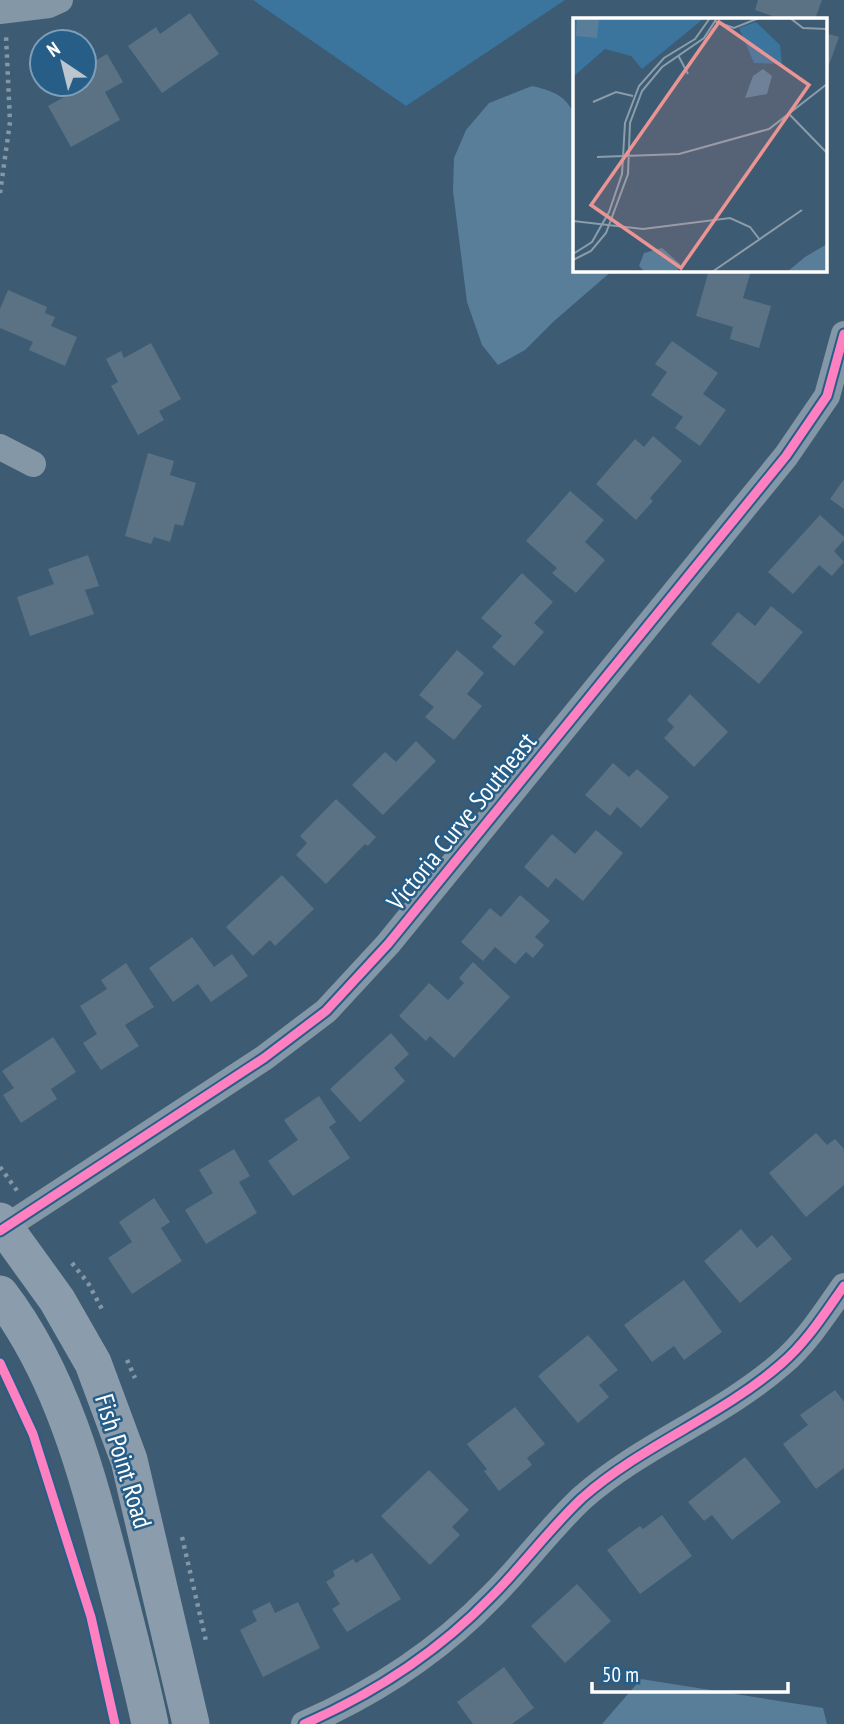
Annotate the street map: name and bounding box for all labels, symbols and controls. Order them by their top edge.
inset map [573,18,826,271]
north arrow [28,28,98,98]
text: N [42,36,64,62]
street label: Victoria Curve Southeast [379,725,543,917]
street label: Fish Point Road [88,1390,160,1532]
scale bar [592,1650,788,1694]
text: 50 m [602,1661,639,1688]

